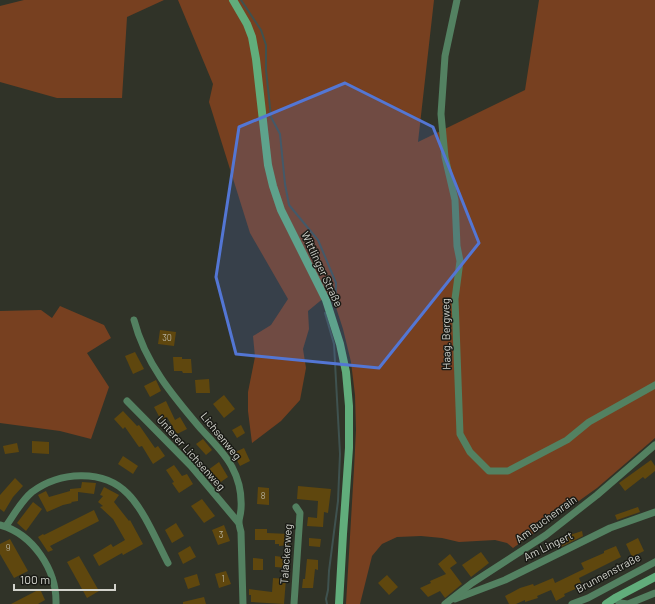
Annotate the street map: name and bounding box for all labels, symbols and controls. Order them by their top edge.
street label: Wittlinger Straße [299,229,346,309]
street label: Haag. Bergweg [438,298,453,370]
house number: 30 [162,332,172,343]
street label: Lichsenweg [198,409,245,462]
street label: Unterer Lichsenweg [154,413,228,493]
house number: 8 [261,490,266,501]
street label: Am Buchenrain [513,492,579,545]
street label: Talackerweg [277,523,294,585]
street label: Am Lingert [521,528,574,563]
house number: 3 [219,529,224,540]
house number: 9 [6,542,11,553]
street label: Brunnenstraße [573,550,642,595]
scale bar [14,566,115,592]
text: 100 m [20,572,50,586]
house number: 1 [221,573,225,584]

